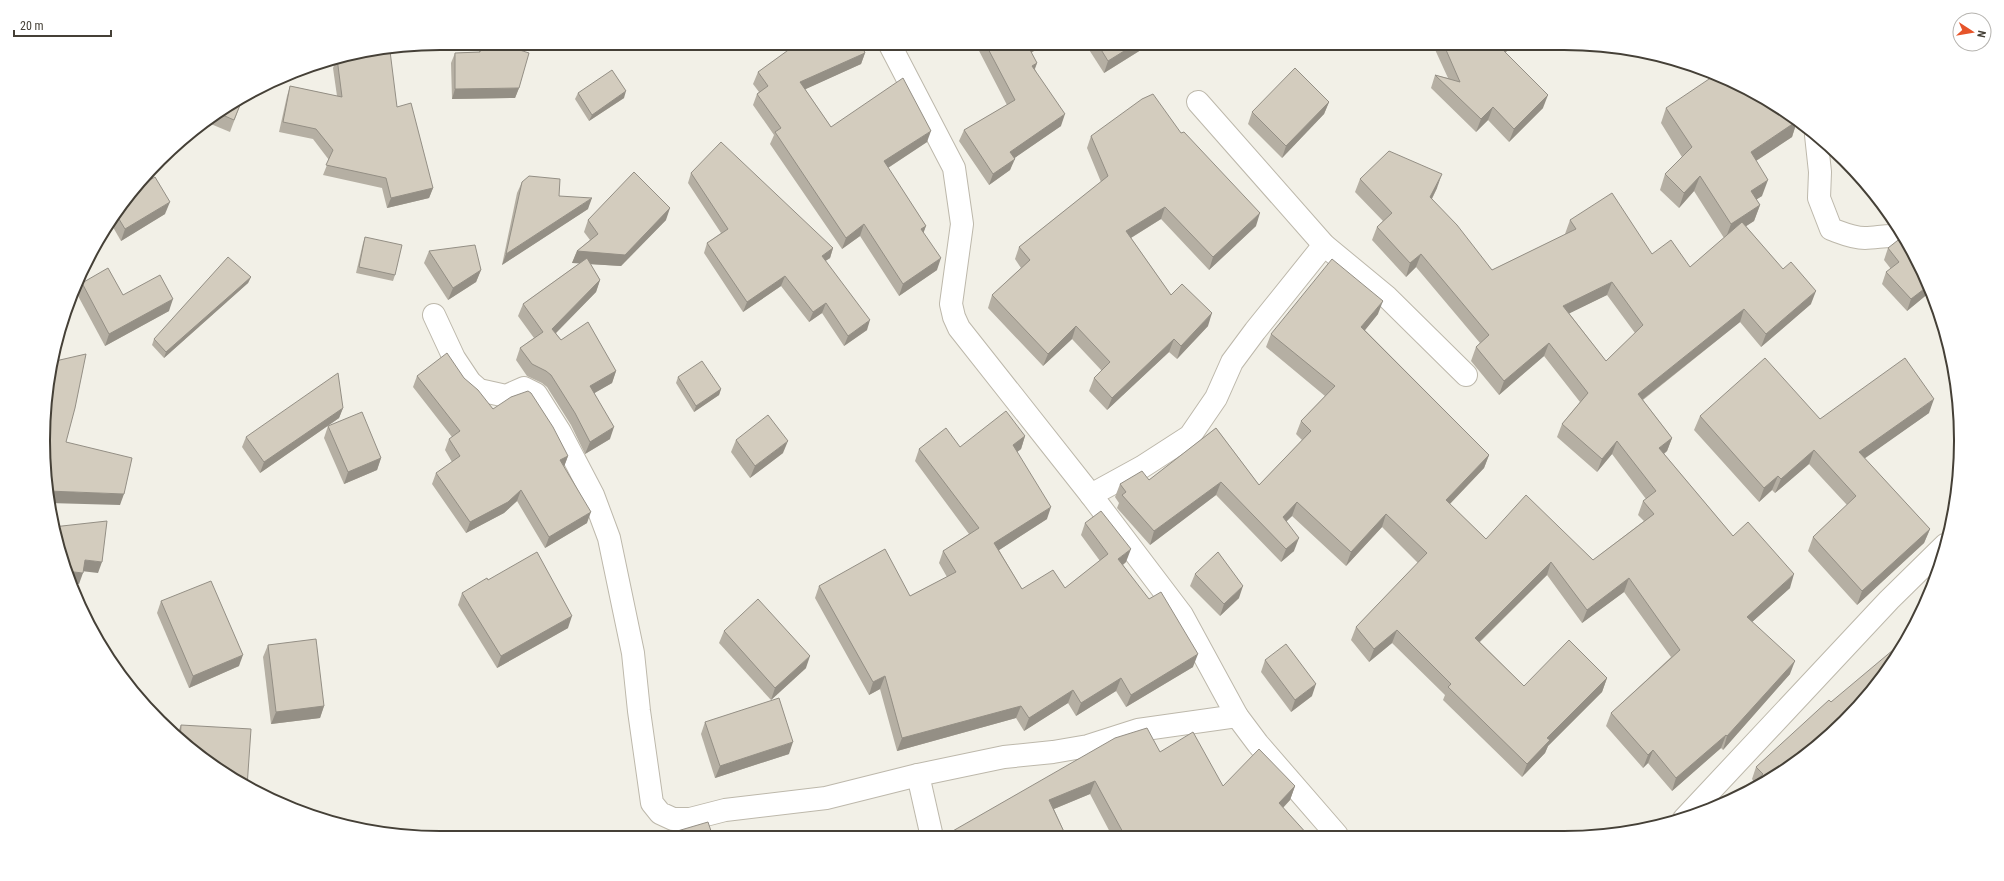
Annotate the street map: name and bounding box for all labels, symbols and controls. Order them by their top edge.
scale bar [14,12,111,38]
north arrow [1952,12,1992,52]
text: 20 m [20,19,44,33]
text: N [1974,29,1988,39]

